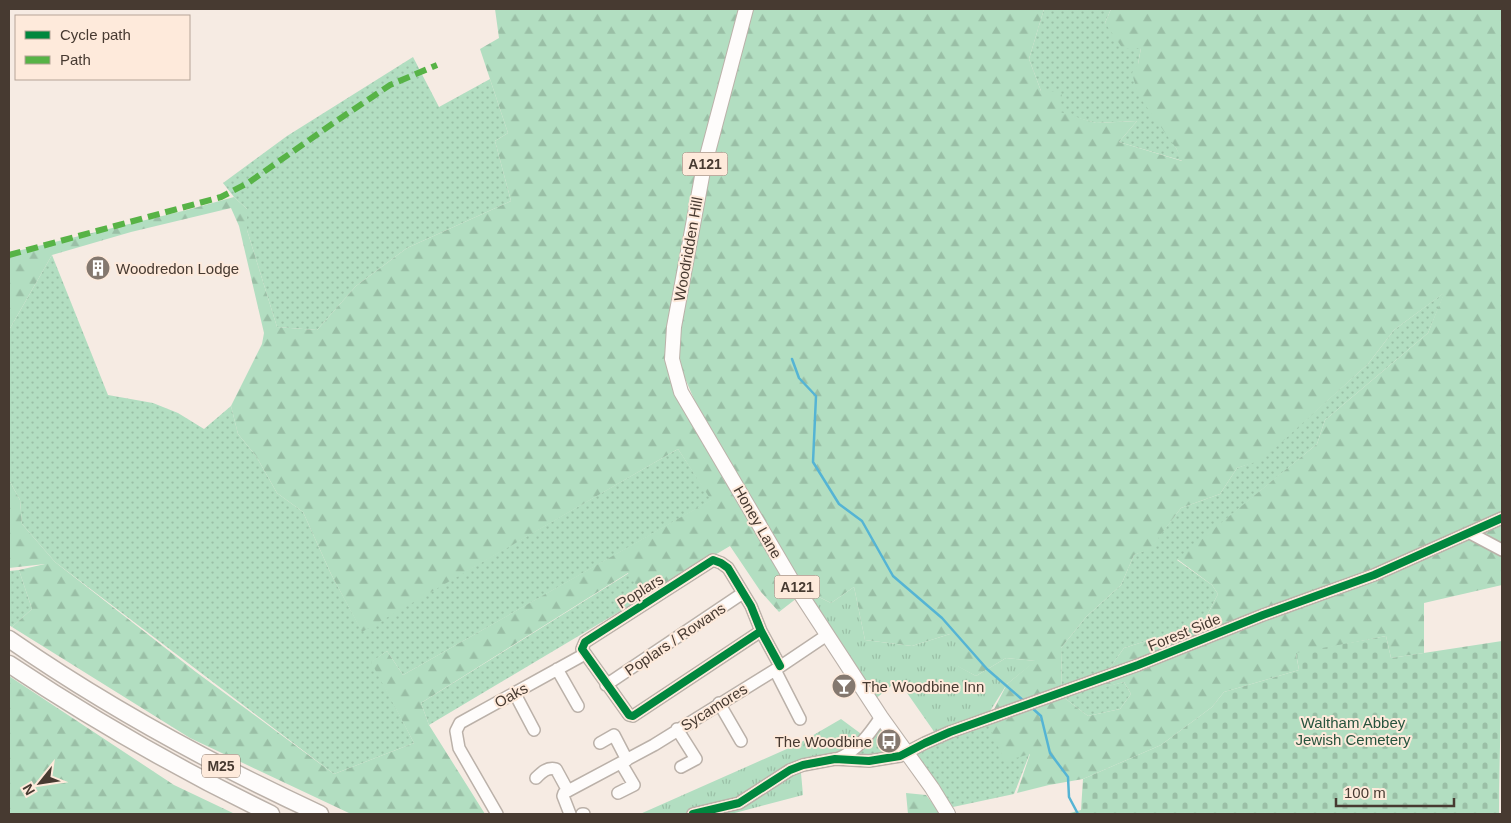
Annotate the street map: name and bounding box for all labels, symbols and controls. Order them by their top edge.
legend [15,15,190,80]
text: Cycle path [60,26,131,43]
text: Path [60,51,91,68]
road number: A121 [682,152,728,175]
street label: Woodridden Hill [670,196,706,302]
building icon: Woodredon Lodge [85,255,111,281]
place label: Woodredon Lodge [116,260,239,277]
street label: Honey Lane [730,483,786,561]
street label: Poplars [614,570,666,612]
road number: A121 [774,576,820,598]
street label: Poplars / Rowans [622,599,728,679]
street label: Forest Side [1145,610,1223,654]
bar icon: The Woodbine Inn [831,673,857,699]
place label: The Woodbine Inn [862,678,984,695]
street label: Oaks [492,679,530,711]
street label: Sycamores [678,680,750,734]
park label: Waltham Abbey Jewish Cemetery [1295,714,1411,748]
bus stop icon: The Woodbine [876,728,902,754]
place label: The Woodbine [775,733,872,750]
road number: M25 [202,754,240,778]
north arrow [15,758,65,808]
scale bar [1336,776,1454,808]
text: N [19,781,38,798]
text: 100 m [1344,784,1386,801]

